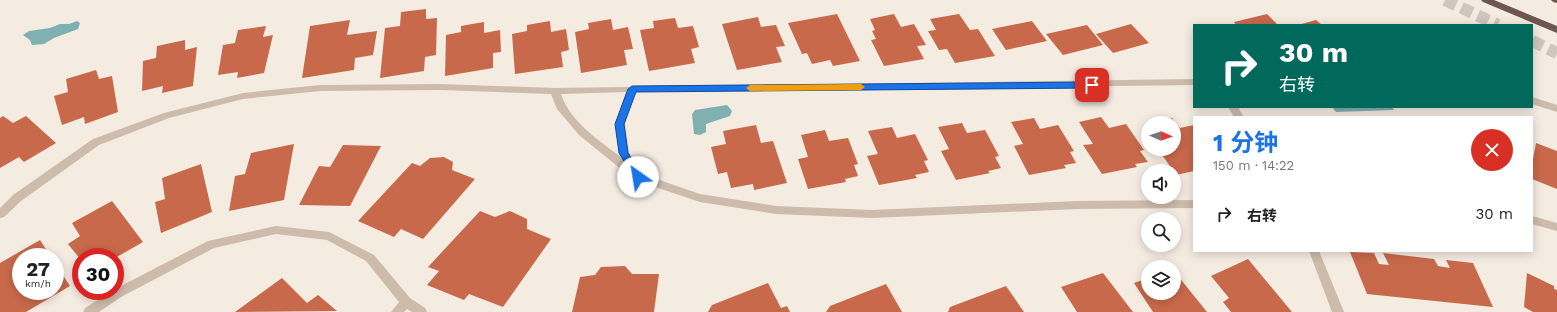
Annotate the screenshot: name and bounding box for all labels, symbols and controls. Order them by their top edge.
text: 30 m [1279,36,1348,69]
icon: right [1213,40,1265,92]
pin [1075,68,1109,102]
icon: arrive [1081,74,1103,96]
text: 右转 [1279,74,1315,95]
north arrow [1141,116,1181,156]
map controls [1141,116,1181,300]
text: 1 分钟 [1213,129,1278,157]
button: close [1471,129,1513,171]
position arrow [617,156,659,198]
text: 150 m · 14:22 [1213,158,1294,173]
button: sound [1141,164,1181,204]
icon: right [1213,203,1235,225]
text: 30 m [1476,205,1513,223]
text: 右转 [1247,207,1277,225]
button: search [1141,212,1181,252]
speed limit sign: 30 [72,248,124,300]
text: 27 [26,257,50,281]
button: layers [1141,260,1181,300]
text: km/h [25,278,51,289]

